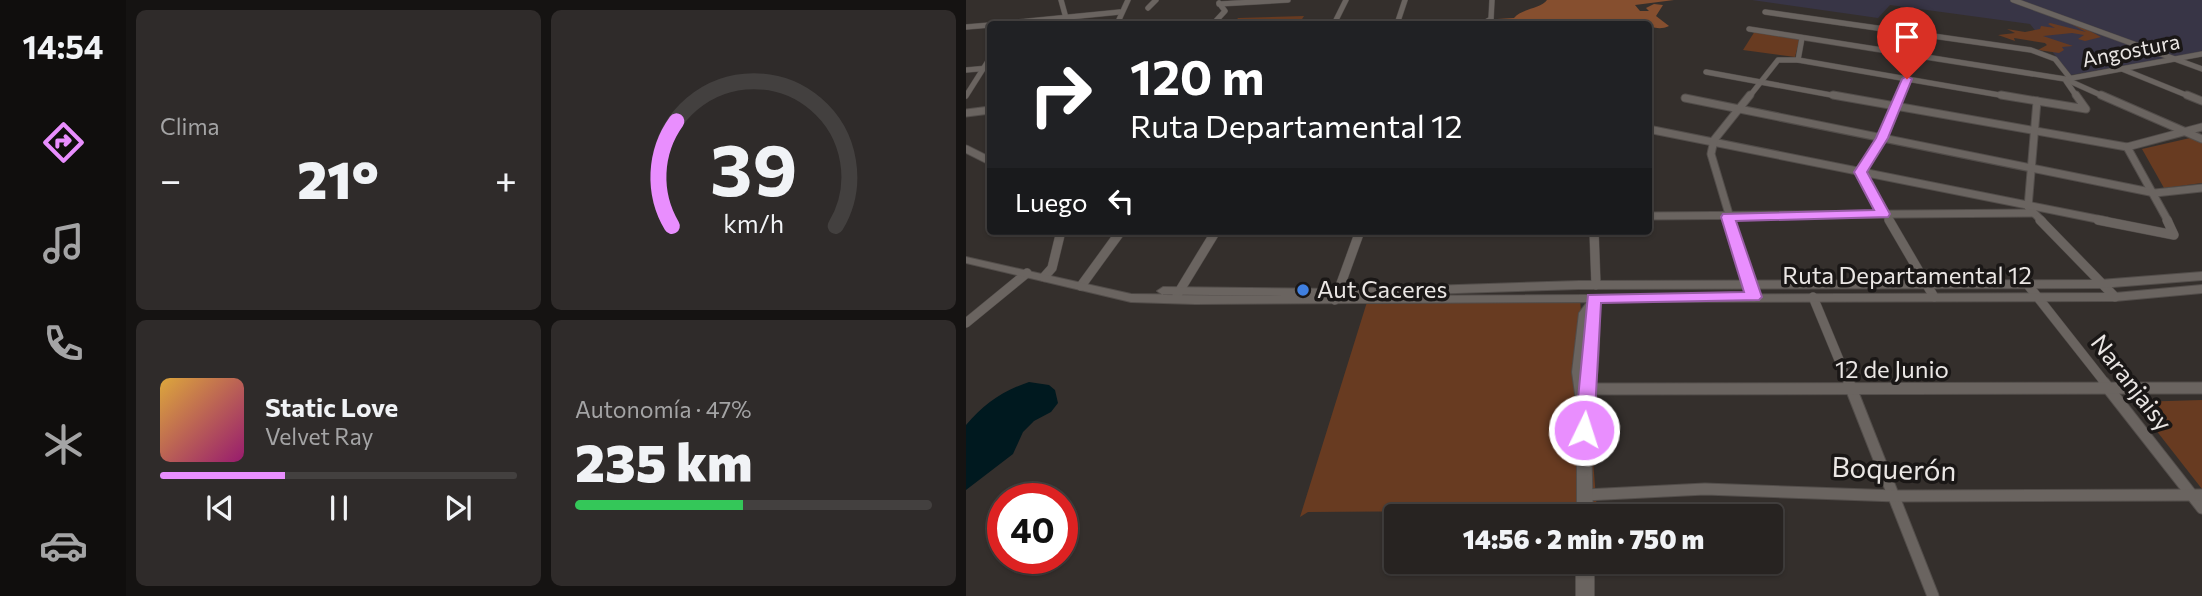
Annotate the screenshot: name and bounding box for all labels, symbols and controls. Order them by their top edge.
pin [1877,7,1937,79]
icon: arrive [1888,18,1926,56]
text: 14:54 [23,26,103,66]
street label: Angostura [2080,28,2182,71]
text: 120 m [1130,45,1264,105]
icon: right [1015,49,1106,140]
text: Ruta Departamental 12 [1130,105,1463,145]
text: Clima [160,112,220,140]
icon: directions [39,118,88,167]
text: 39 [710,122,797,211]
text: 21° [297,146,379,210]
text: − [160,155,182,202]
text: + [495,155,517,202]
icon: left [1102,182,1140,220]
text: Luego [1015,186,1088,217]
text: km/h [723,208,784,238]
icon: music [39,219,88,268]
street label: Ruta Departamental 12 [1782,260,2032,289]
place label: Aut Caceres [1317,274,1447,303]
marker: Aut Caceres [1295,282,1311,298]
icon: phone [39,319,88,368]
street label: Naranjaisy [2086,328,2179,436]
street label: 12 de Junio [1835,354,1949,383]
text: Static Love [265,391,398,422]
position arrow [1547,393,1621,467]
text: Autonomía · 47% [575,395,751,423]
icon: climate [39,420,88,469]
text: Velvet Ray [265,422,373,450]
text: 235 km [575,429,752,493]
street label: Boquerón [1831,449,1957,487]
speed limit sign: 40 [987,483,1078,574]
icon: previous [201,489,239,527]
icon: pause [320,489,358,527]
icon: next [439,489,477,527]
icon: car [39,521,88,570]
text: 14:56 · 2 min · 750 m [1463,523,1704,554]

